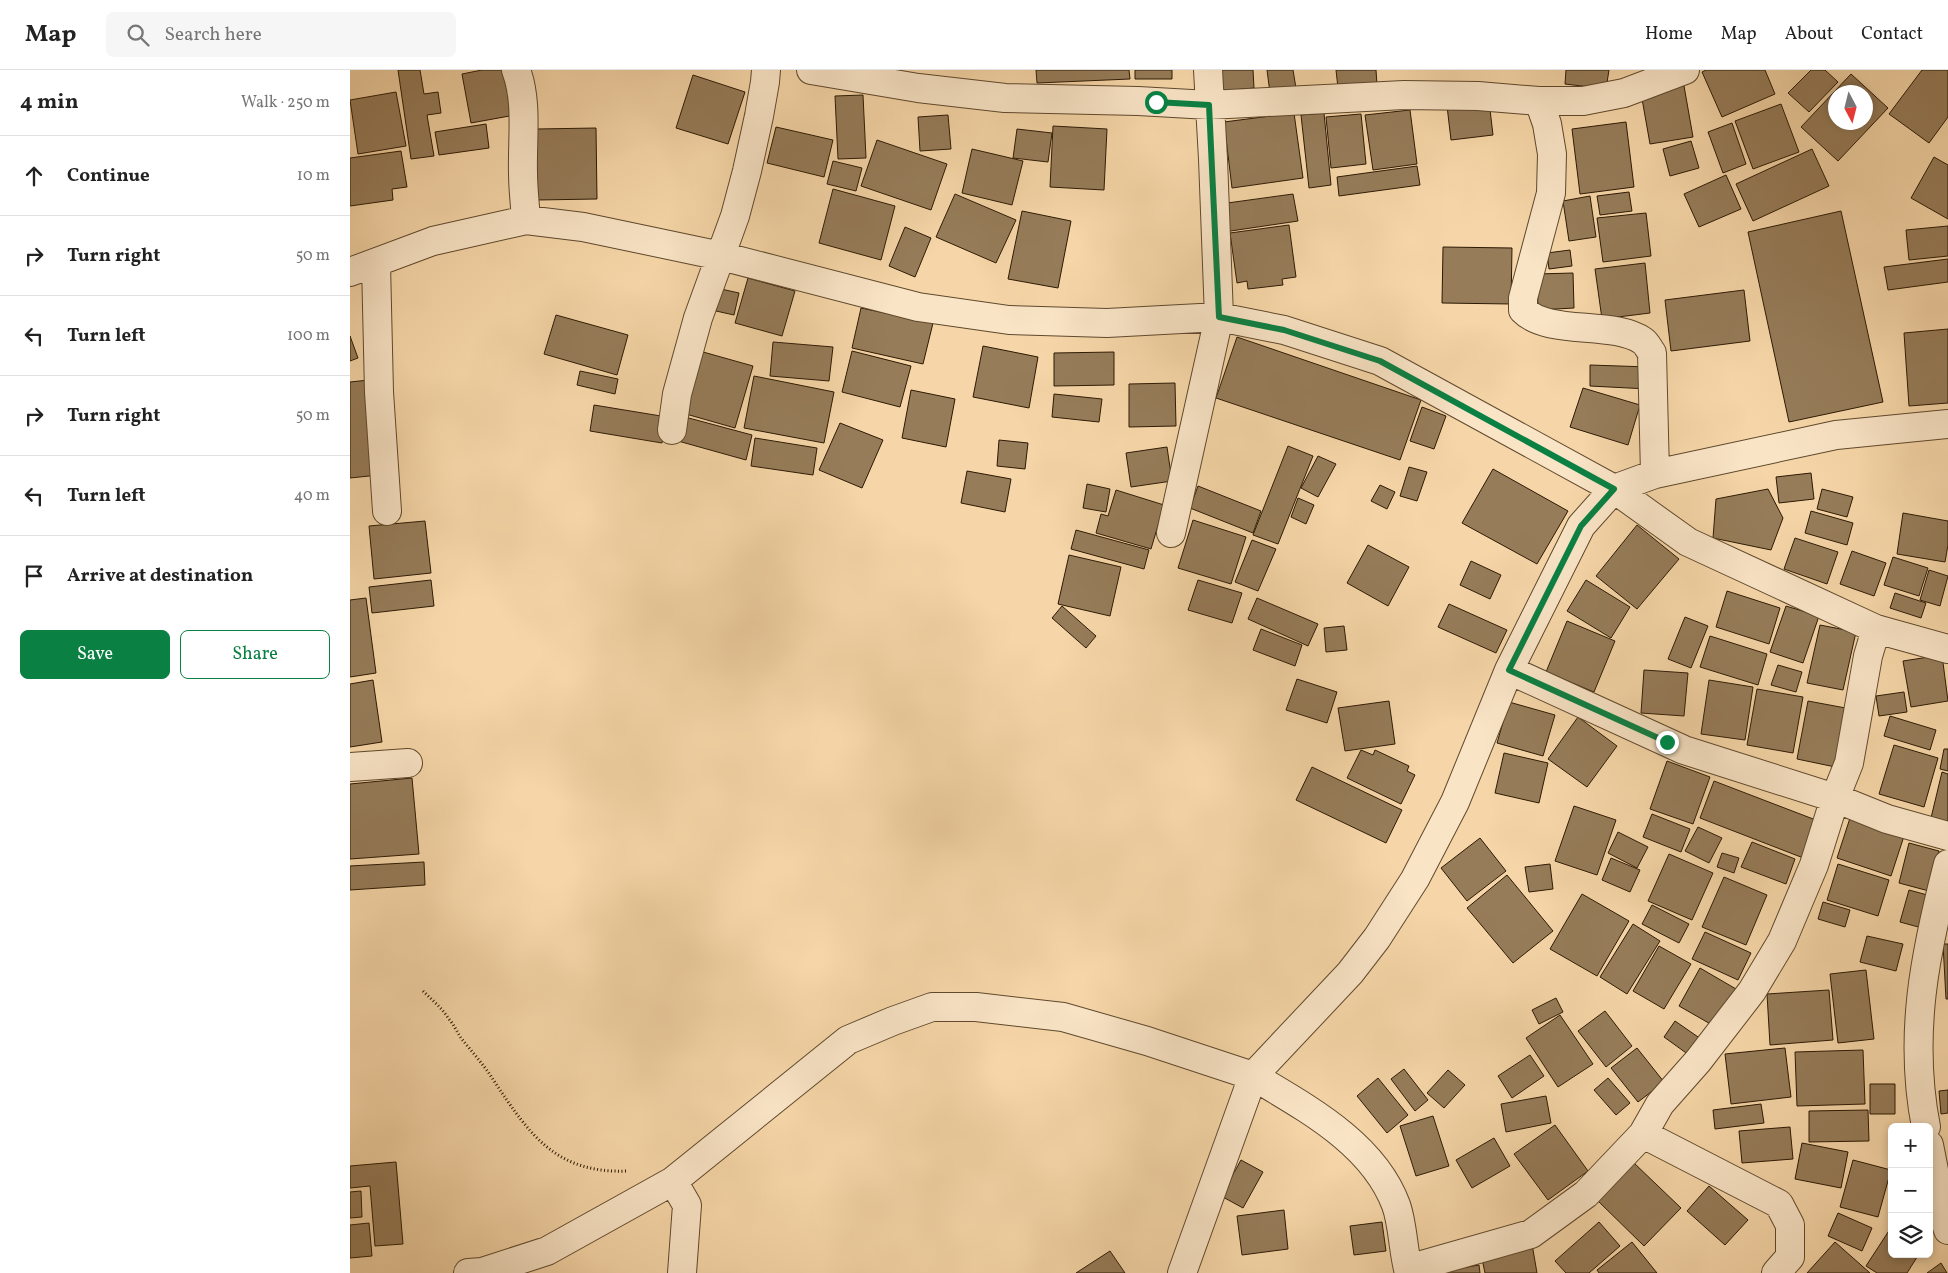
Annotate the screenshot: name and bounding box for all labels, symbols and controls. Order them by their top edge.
search box [106,12,456,57]
text: Map [25,18,76,52]
icon: search [124,21,152,49]
text: Search here [164,22,262,48]
text: Home [1645,22,1693,47]
text: Map [1721,22,1757,47]
text: About [1785,22,1833,47]
text: Contact [1861,22,1923,47]
north arrow [1828,85,1873,130]
text: 4 min [20,88,79,117]
route start [1145,91,1168,114]
text: Walk · 250 m [241,92,330,114]
icon: ahead [20,162,48,190]
text: Continue [67,163,150,189]
text: 10 m [297,165,330,187]
icon: right [20,242,48,270]
text: Turn right [67,243,160,269]
text: 50 m [296,245,330,267]
icon: left [20,322,48,350]
text: Turn left [67,323,146,349]
text: 100 m [287,325,330,347]
icon: right [20,402,48,430]
text: Turn right [67,403,160,429]
text: 50 m [296,405,330,427]
icon: left [20,482,48,510]
text: Turn left [67,483,146,509]
text: 40 m [294,485,330,507]
icon: arrive [20,562,48,590]
text: Arrive at destination [67,563,253,589]
button: Save [20,630,170,679]
button: Share [180,630,330,679]
route end [1656,731,1679,754]
map controls [1888,1123,1933,1258]
button: + [1888,1123,1933,1168]
button: − [1888,1168,1933,1213]
button: layers [1888,1213,1933,1258]

